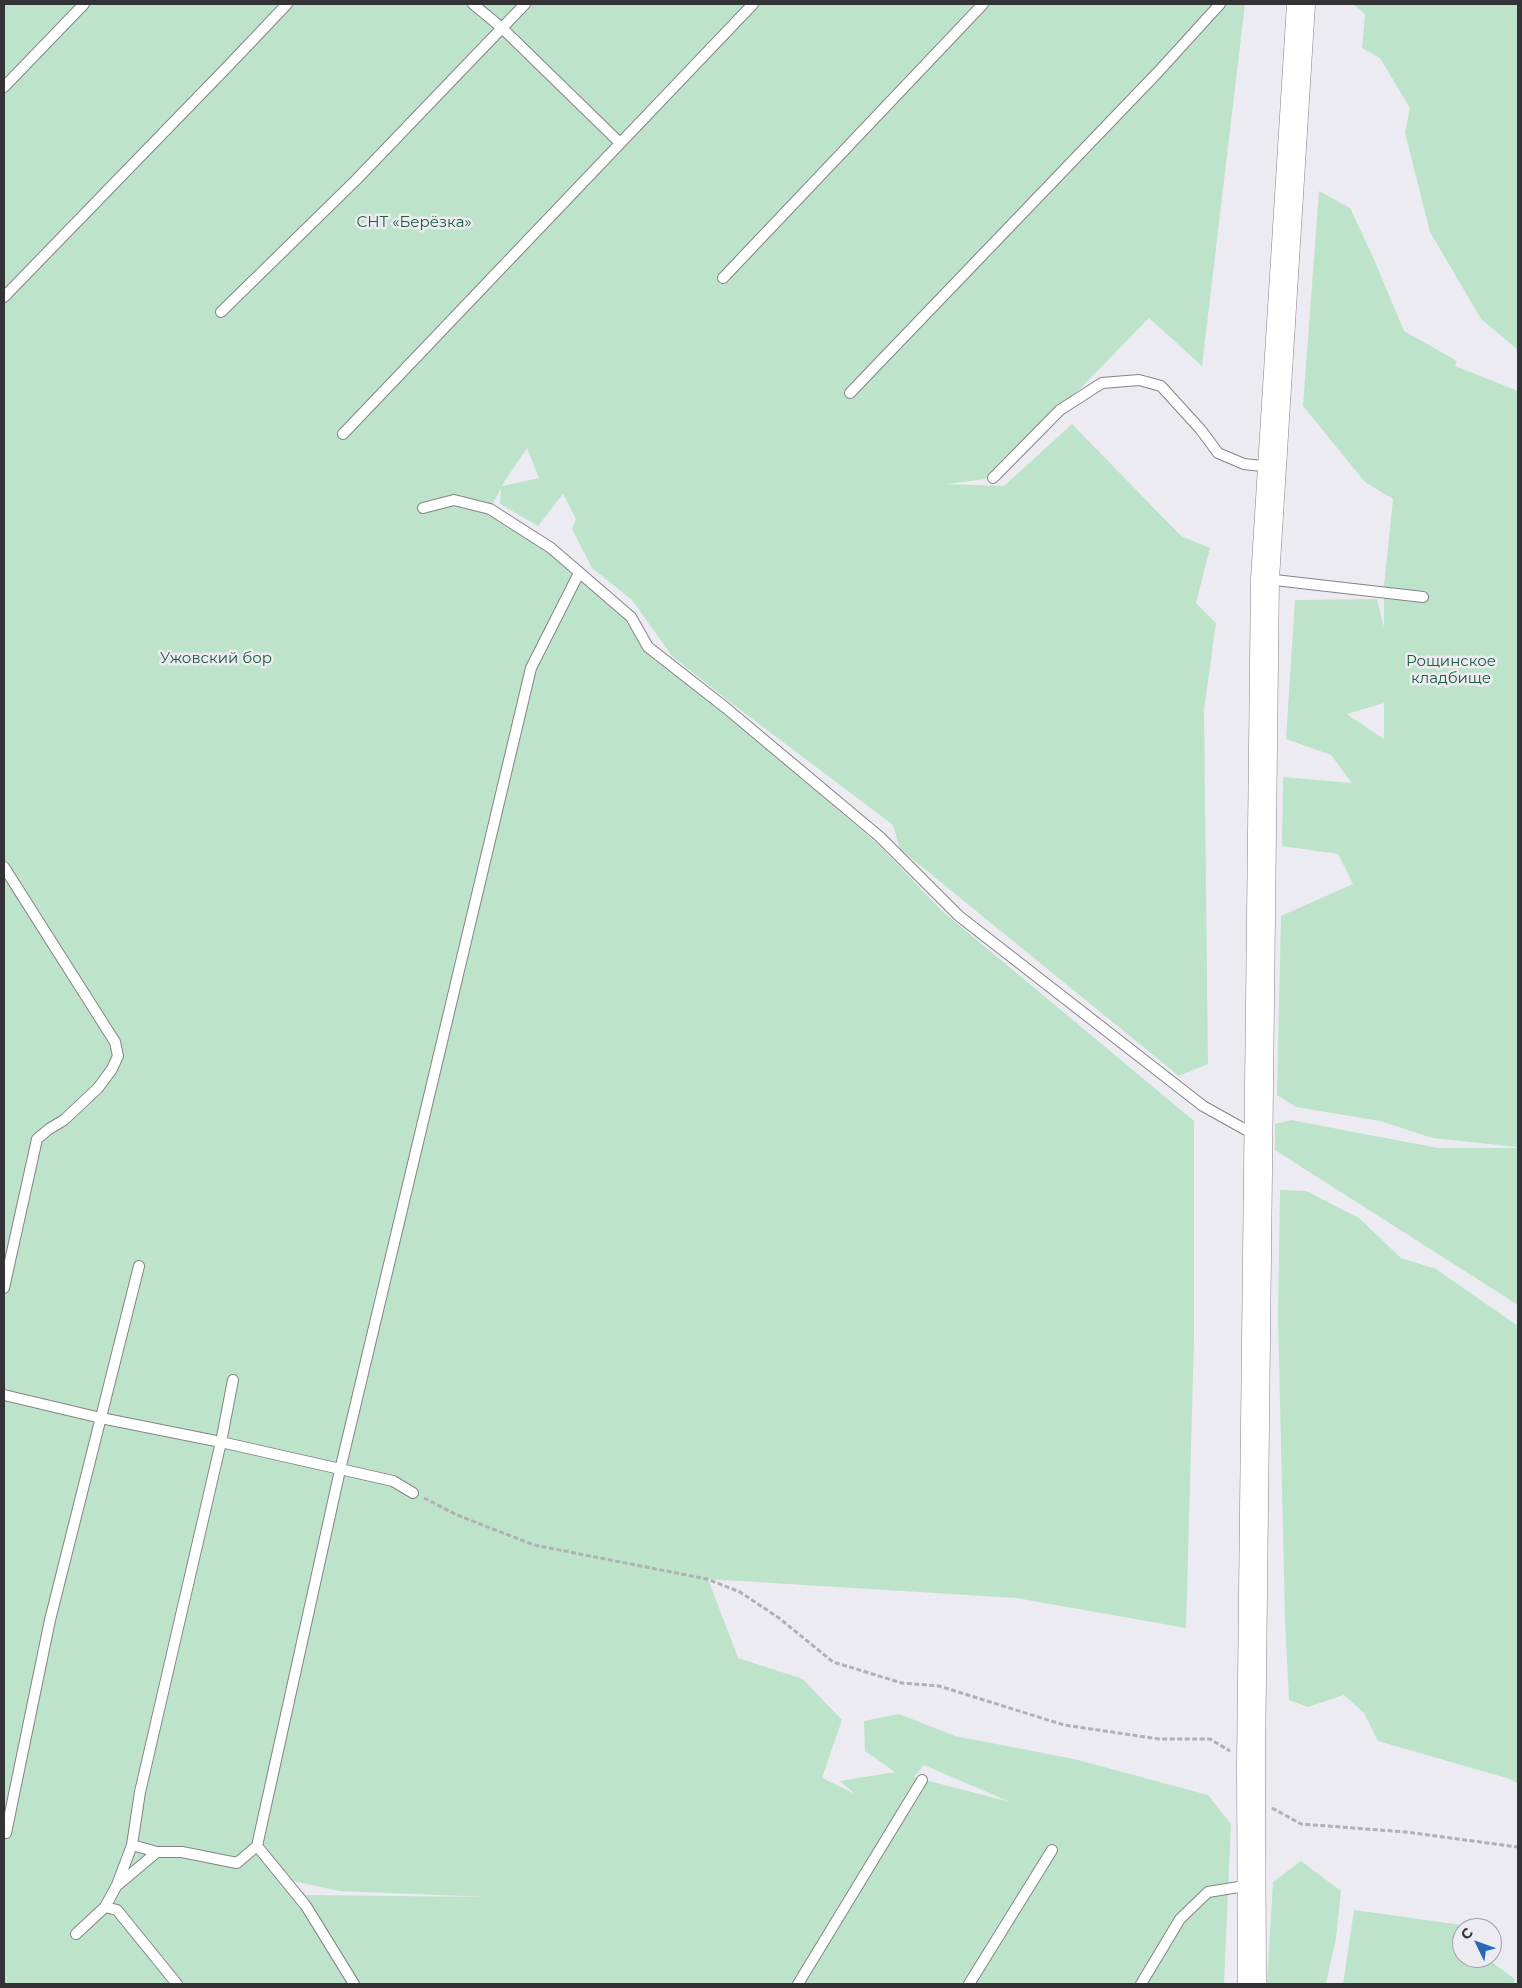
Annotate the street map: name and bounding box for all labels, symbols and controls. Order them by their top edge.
park label: СНТ «Берёзка» [356,214,472,232]
park label: Ужовский бор [160,650,272,668]
park label: Рощинское кладбище [1406,653,1496,688]
north arrow [1452,1918,1502,1968]
text: С [1456,1924,1477,1943]

